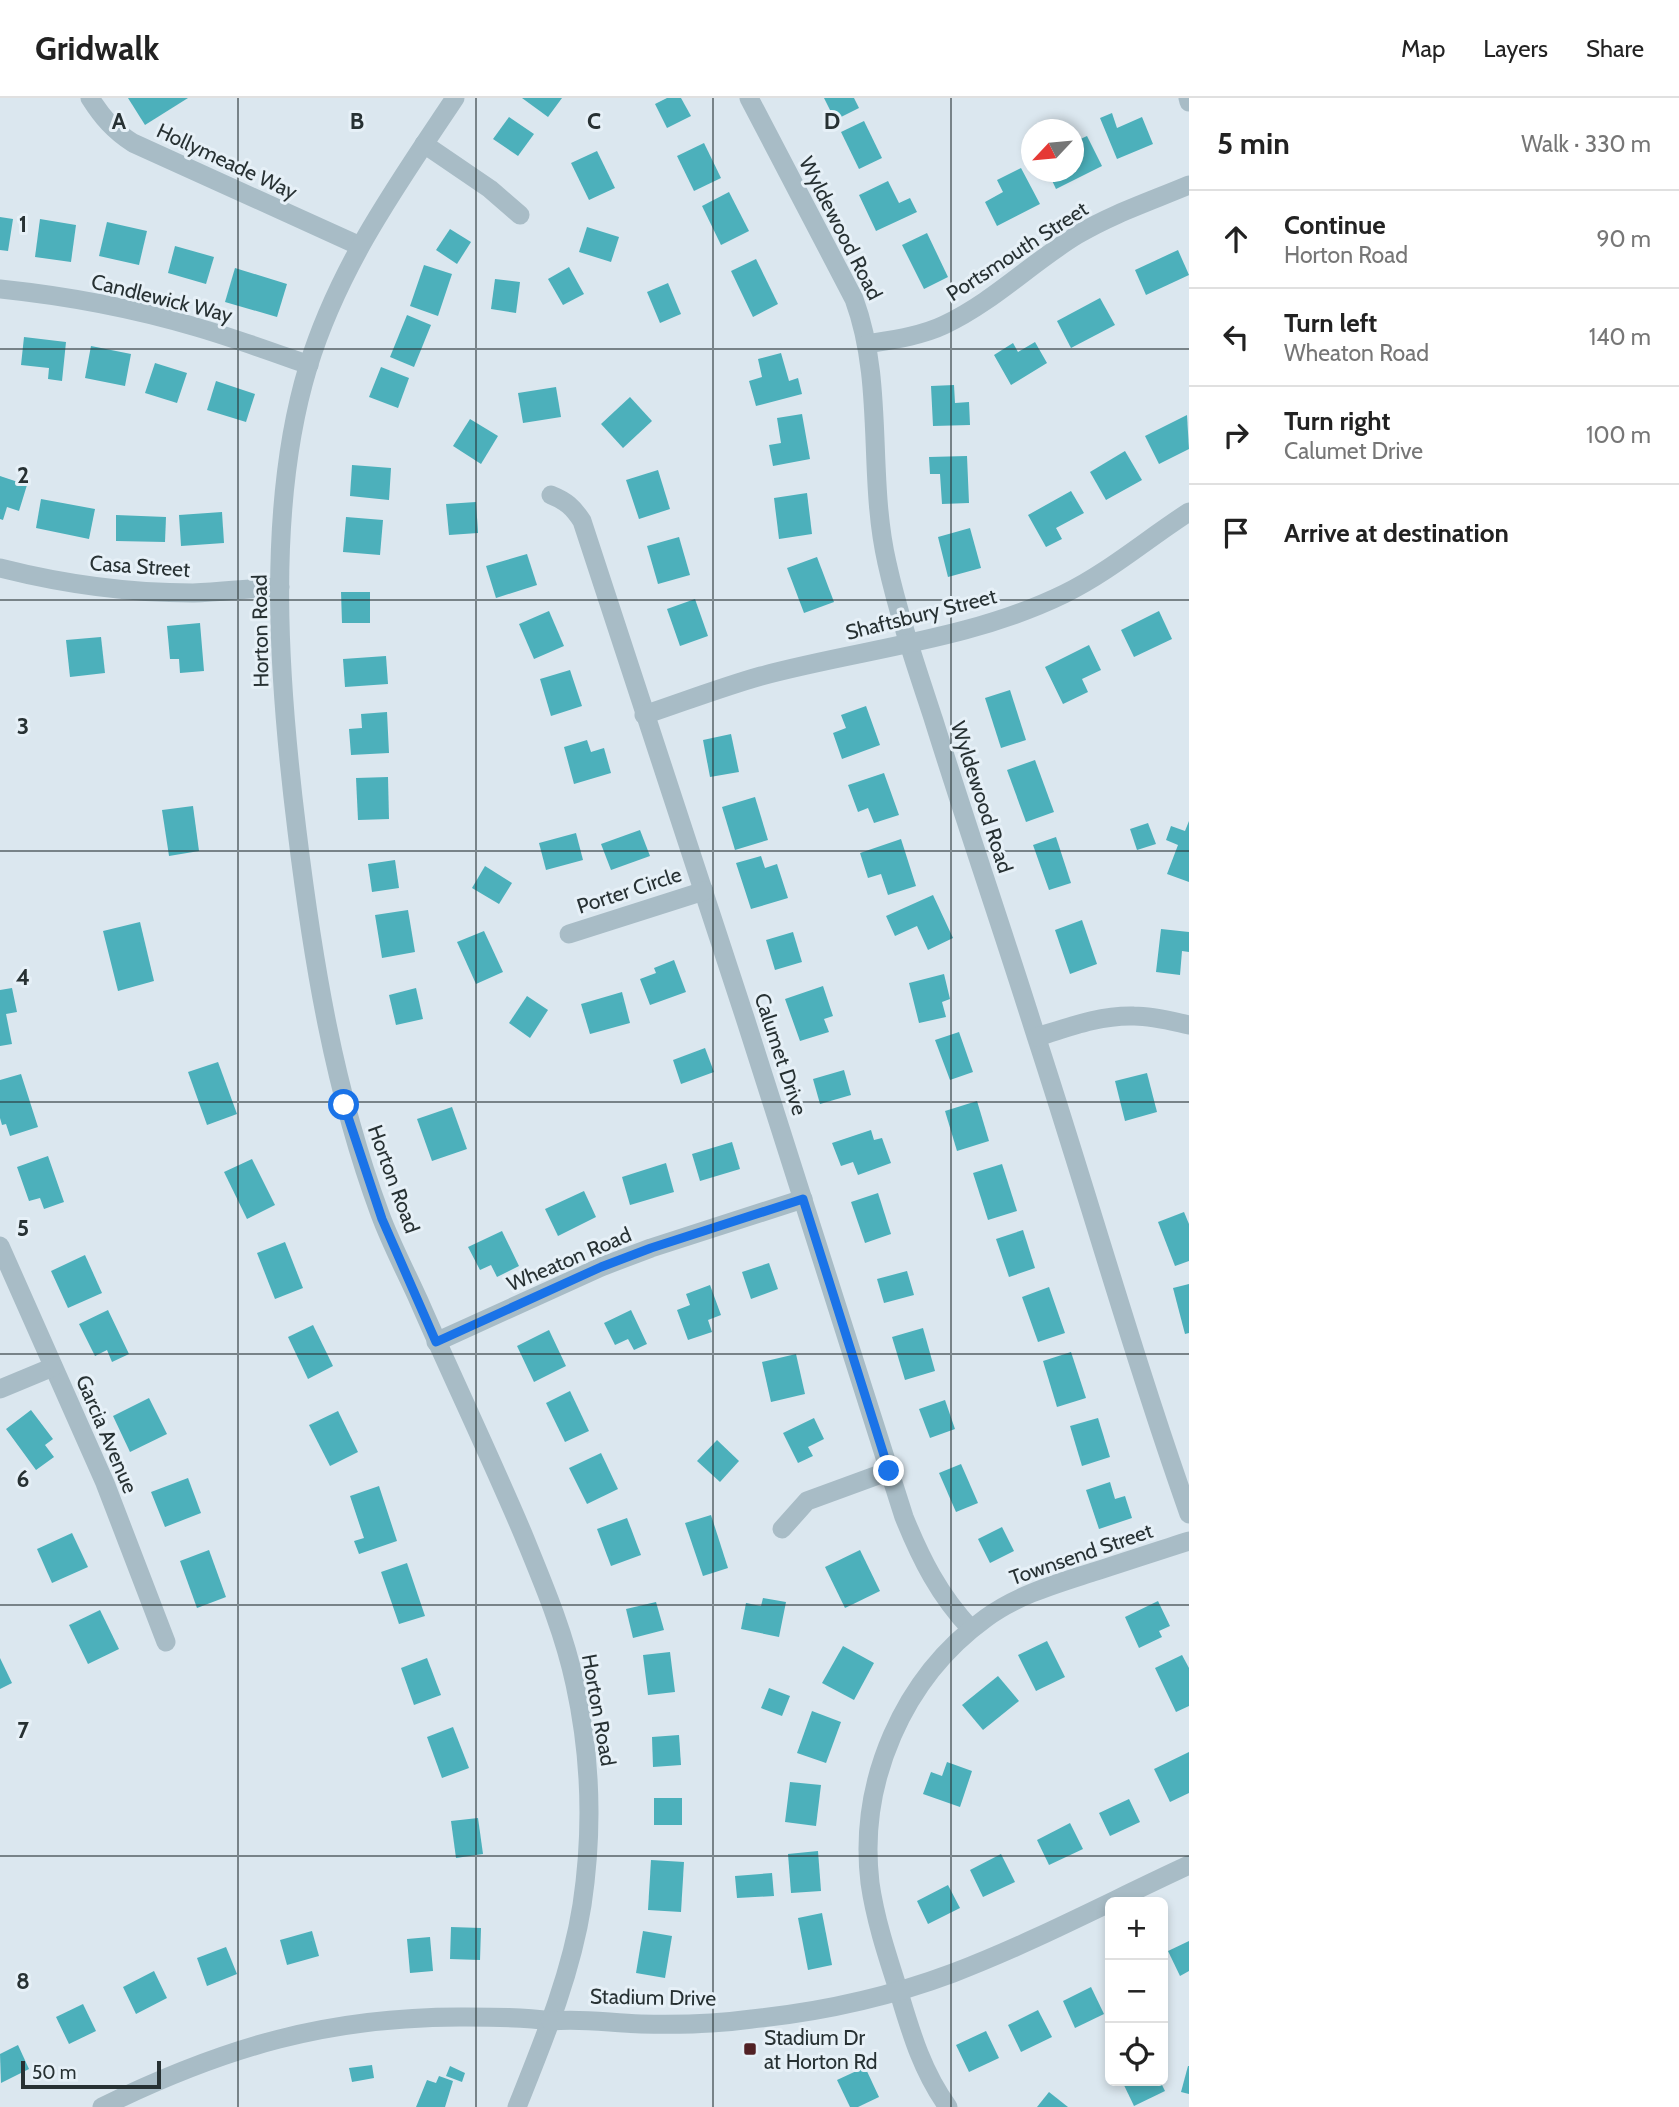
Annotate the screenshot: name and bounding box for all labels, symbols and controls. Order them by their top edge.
text: Gridwalk [35,28,159,68]
text: Map [1401,34,1445,63]
text: Layers [1483,34,1548,63]
text: Share [1586,34,1644,63]
text: A [112,107,127,135]
text: B [350,107,364,135]
text: C [587,107,601,135]
text: D [824,107,840,135]
street label: Hollymeade Way [153,118,302,205]
north arrow [1021,119,1084,182]
text: 5 min [1217,125,1290,162]
text: Walk · 330 m [1521,130,1651,158]
street label: Wyldewood Road [794,152,888,304]
street label: Portsmouth Street [941,196,1093,306]
text: Continue [1284,209,1386,241]
text: 1 [19,210,27,238]
icon: ahead [1217,220,1255,258]
text: 90 m [1597,225,1651,253]
text: Horton Road [1284,241,1408,269]
street label: Candlewick Way [89,268,236,328]
text: Turn left [1284,307,1377,339]
icon: left [1217,318,1255,356]
text: 140 m [1589,323,1651,351]
text: Wheaton Road [1284,339,1429,367]
text: Turn right [1284,405,1390,437]
icon: right [1217,416,1255,454]
text: 100 m [1586,421,1651,449]
text: Calumet Drive [1284,437,1423,465]
text: 2 [17,461,29,489]
icon: arrive [1217,514,1255,552]
text: Arrive at destination [1284,517,1509,549]
street label: Casa Street [89,550,191,582]
street label: Horton Road [247,574,273,688]
street label: Shaftsbury Street [843,583,999,645]
text: 3 [17,712,29,740]
street label: Wyldewood Road [946,718,1018,876]
street label: Porter Circle [574,861,685,919]
text: 4 [16,963,30,991]
street label: Calumet Drive [749,990,813,1119]
route start [328,1089,359,1120]
street label: Horton Road [363,1121,425,1237]
text: 5 [17,1214,29,1242]
street label: Wheaton Road [503,1222,635,1296]
street label: Garcia Avenue [71,1371,143,1497]
route end [873,1455,904,1486]
text: 6 [17,1465,29,1493]
street label: Townsend Street [1006,1518,1156,1590]
street label: Horton Road [577,1652,621,1768]
text: 7 [17,1716,29,1744]
map controls [1105,1897,1168,2086]
button: + [1105,1897,1168,1960]
button: − [1105,1960,1168,2023]
text: 8 [16,1967,30,1995]
street label: Stadium Drive [590,1983,717,2011]
button: locate [1105,2023,1168,2086]
place label: Stadium Dr at Horton Rd [764,2025,877,2074]
marker: Stadium Dr at Horton Rd [742,2041,758,2057]
scale bar [21,2058,161,2090]
text: 50 m [32,2061,76,2084]

